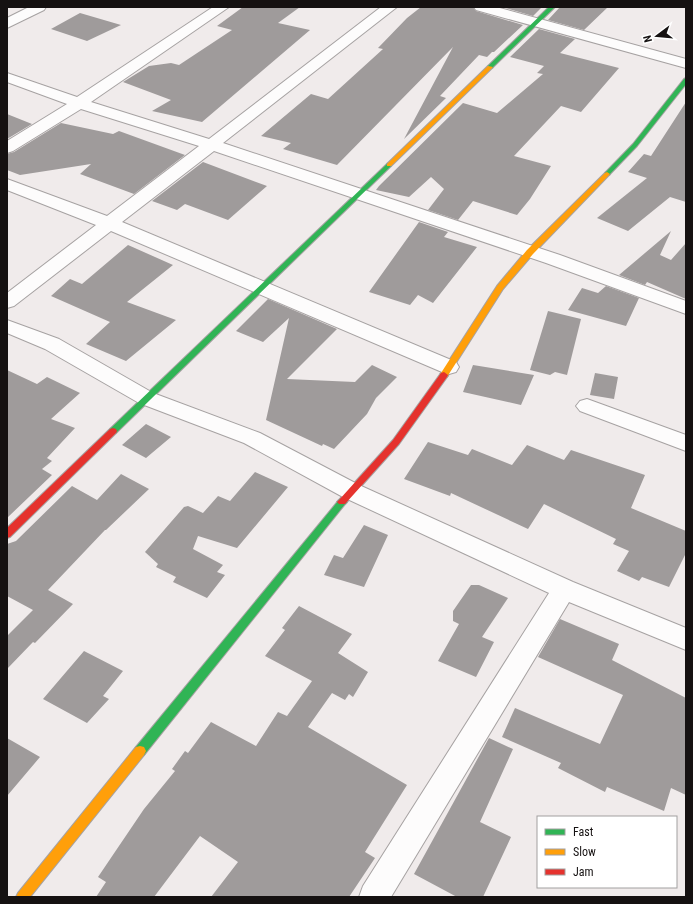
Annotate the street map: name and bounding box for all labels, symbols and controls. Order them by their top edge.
north arrow [637,16,677,56]
text: N [641,33,655,44]
legend [537,816,677,888]
text: Fast [573,825,594,839]
text: Slow [573,845,596,859]
text: Jam [573,865,594,879]

